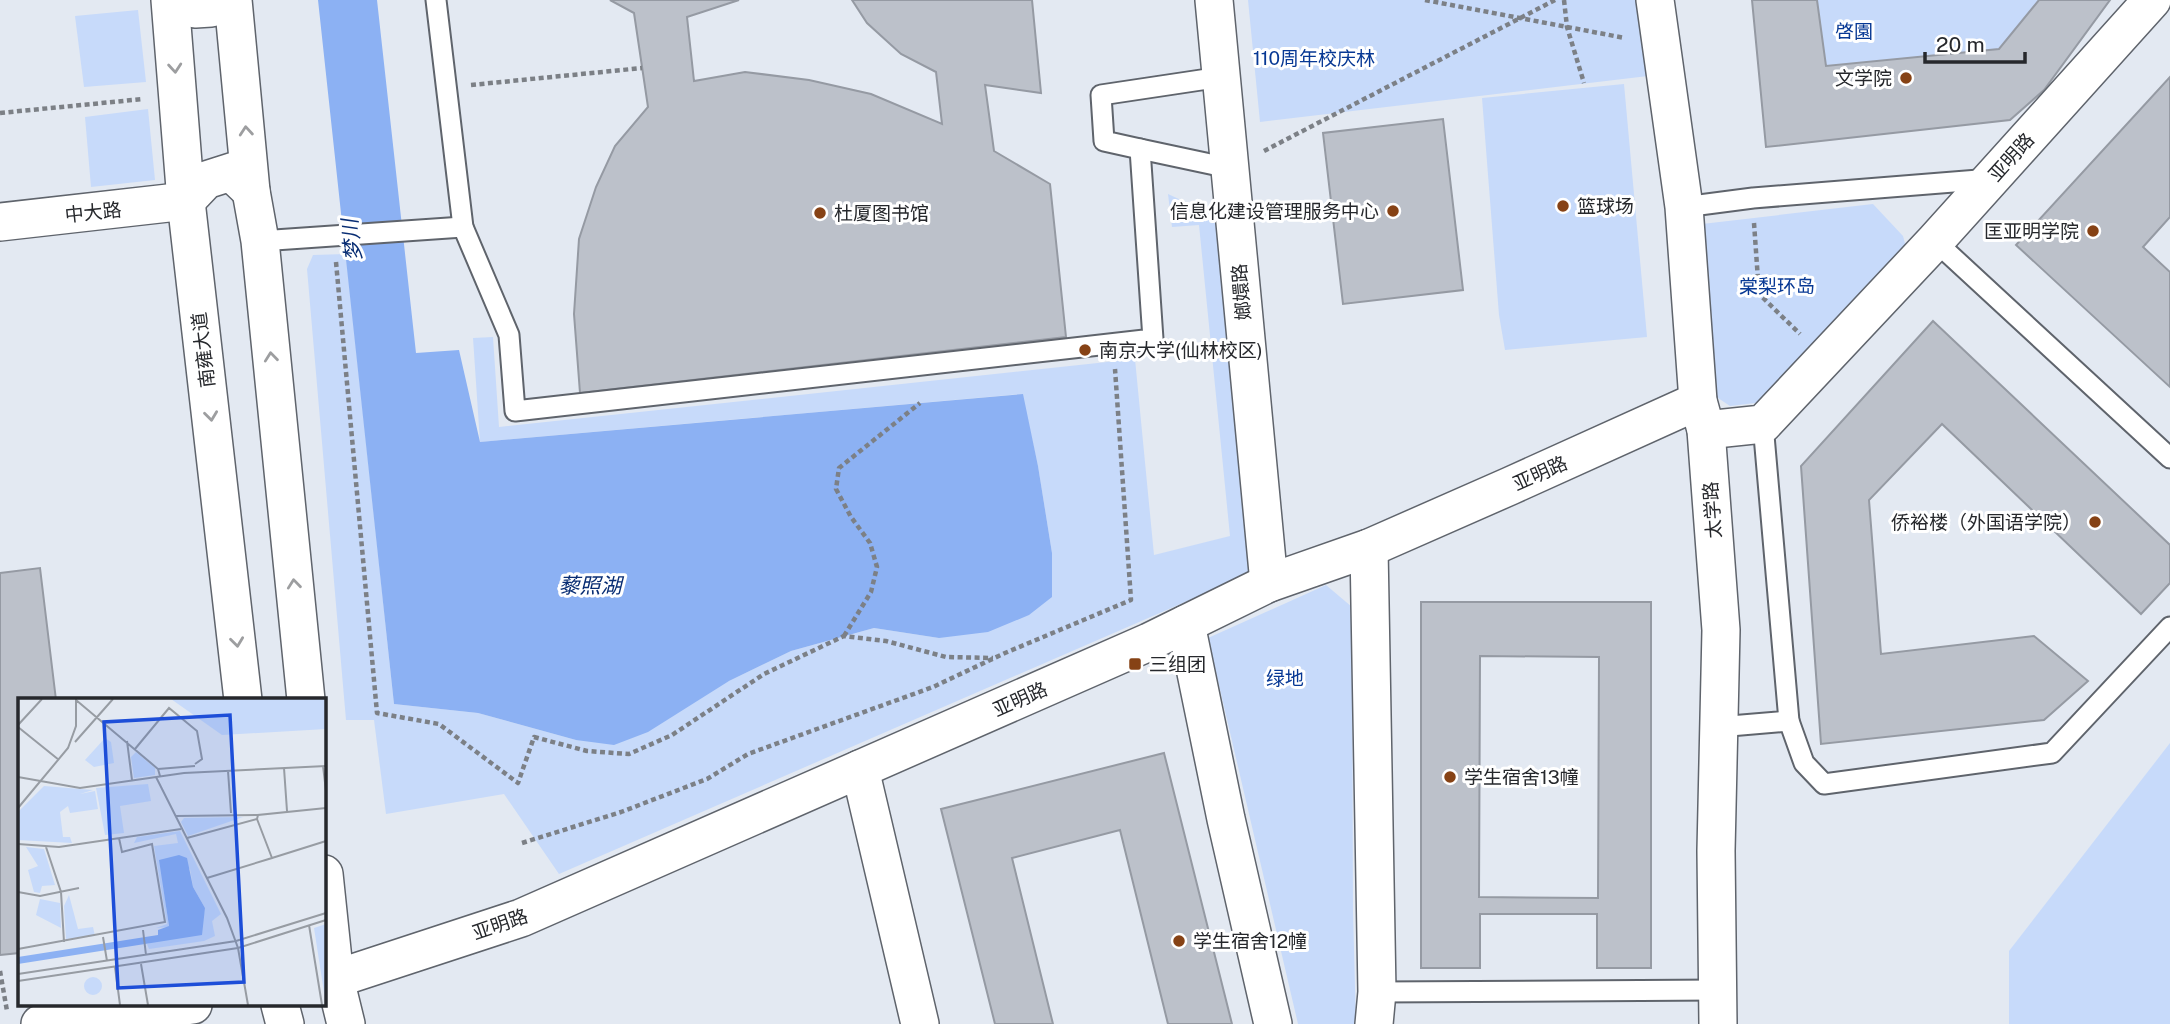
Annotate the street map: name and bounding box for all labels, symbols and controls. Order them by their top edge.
park label: 啓園 [1835,20,1873,42]
scale bar [1925,21,2025,65]
text: 20 m [1936,32,1985,57]
park label: 110周年校庆林 [1253,47,1375,69]
one-way arrow [167,63,182,74]
place label: 文学院 [1835,67,1892,89]
marker: 文学院 [1898,70,1914,86]
one-way arrow [238,126,253,137]
street label: 亚明路 [1984,128,2038,186]
place label: 篮球场 [1577,195,1634,217]
street label: 中大路 [63,198,123,226]
marker: 篮球场 [1555,198,1571,214]
place label: 信息化建设管理服务中心 [1170,200,1379,222]
place label: 杜厦图书馆 [834,202,929,224]
marker: 信息化建设管理服务中心 [1385,203,1401,219]
marker: 杜厦图书馆 [812,205,828,221]
water label: 梦川 [337,216,366,262]
place label: 匡亚明学院 [1984,220,2079,242]
marker: 匡亚明学院 [2085,223,2101,239]
street label: 嫏嬛路 [1228,263,1254,321]
park label: 棠梨环岛 [1739,275,1815,297]
street label: 南雍大道 [187,311,219,389]
place label: 南京大学(仙林校区) [1099,339,1263,361]
marker: 南京大学(仙林校区) [1077,342,1093,358]
one-way arrow [264,351,279,363]
one-way arrow [203,410,218,422]
street label: 亚明路 [1509,451,1571,495]
street label: 太学路 [1699,481,1725,539]
place label: 侨裕楼（外国语学院） [1891,511,2081,533]
marker: 侨裕楼（外国语学院） [2087,514,2103,530]
water label: 藜照湖 [559,573,624,598]
one-way arrow [287,578,302,589]
one-way arrow [229,636,244,648]
place label: 三组团 [1149,653,1206,675]
marker: 三组团 [1127,656,1143,672]
park label: 绿地 [1266,667,1304,689]
street label: 亚明路 [989,677,1051,721]
inset map [18,698,326,1006]
place label: 学生宿舍13幢 [1464,766,1579,788]
marker: 学生宿舍13幢 [1442,769,1458,785]
street label: 亚明路 [469,904,531,944]
place label: 学生宿舍12幢 [1193,930,1307,952]
marker: 学生宿舍12幢 [1171,933,1187,949]

